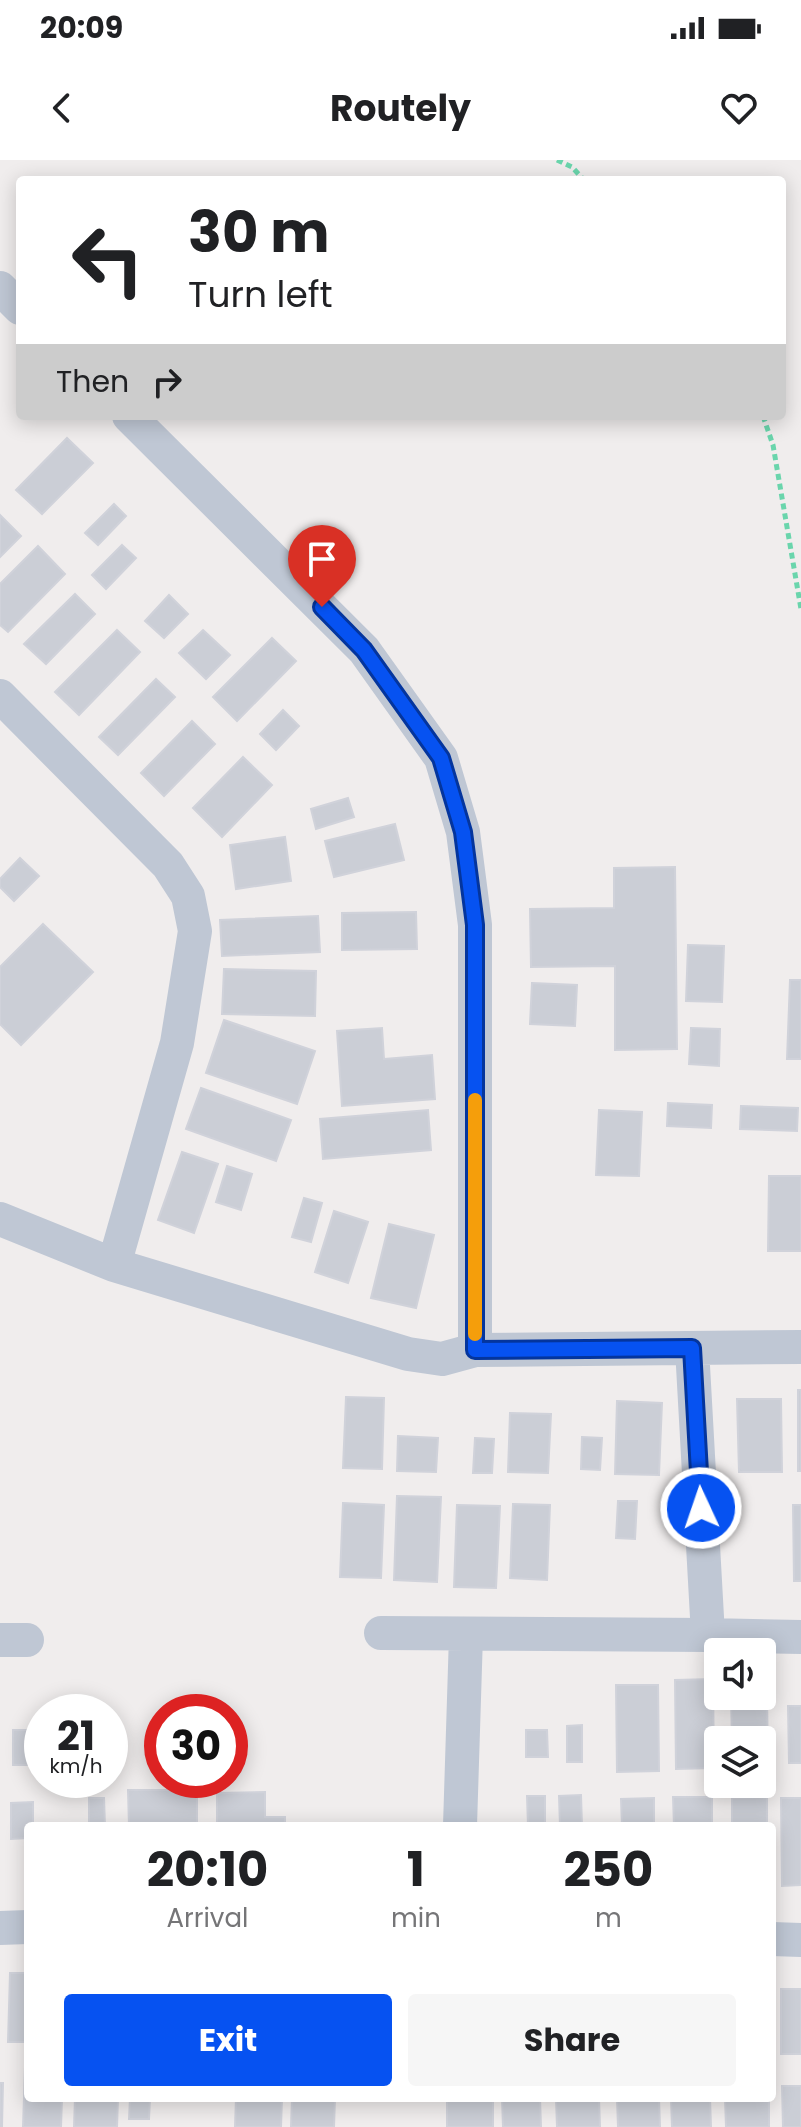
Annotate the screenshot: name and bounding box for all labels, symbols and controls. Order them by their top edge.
text: 20:09 [40,6,123,49]
text: Routely [330,83,471,134]
icon: back [40,86,84,130]
icon: heart [717,86,761,130]
text: 30 m [188,193,330,272]
icon: left [56,208,160,312]
text: Turn left [188,269,333,320]
text: Then [56,360,129,403]
icon: right [145,360,189,404]
pin [288,525,356,607]
icon: arrive [300,537,344,581]
position arrow [659,1466,743,1550]
map controls [704,1638,776,1798]
button: sound [704,1638,776,1710]
speed limit sign: 30 [144,1694,248,1798]
text: 21 [57,1708,95,1764]
button: layers [704,1726,776,1798]
text: km/h [49,1752,103,1780]
text: 20:10 [147,1836,268,1903]
text: 1 [407,1836,425,1903]
text: 250 [563,1836,653,1903]
text: Arrival [167,1900,248,1936]
text: min [391,1900,441,1936]
text: m [595,1900,622,1936]
button: Exit [64,1994,392,2086]
button: Share [408,1994,736,2086]

